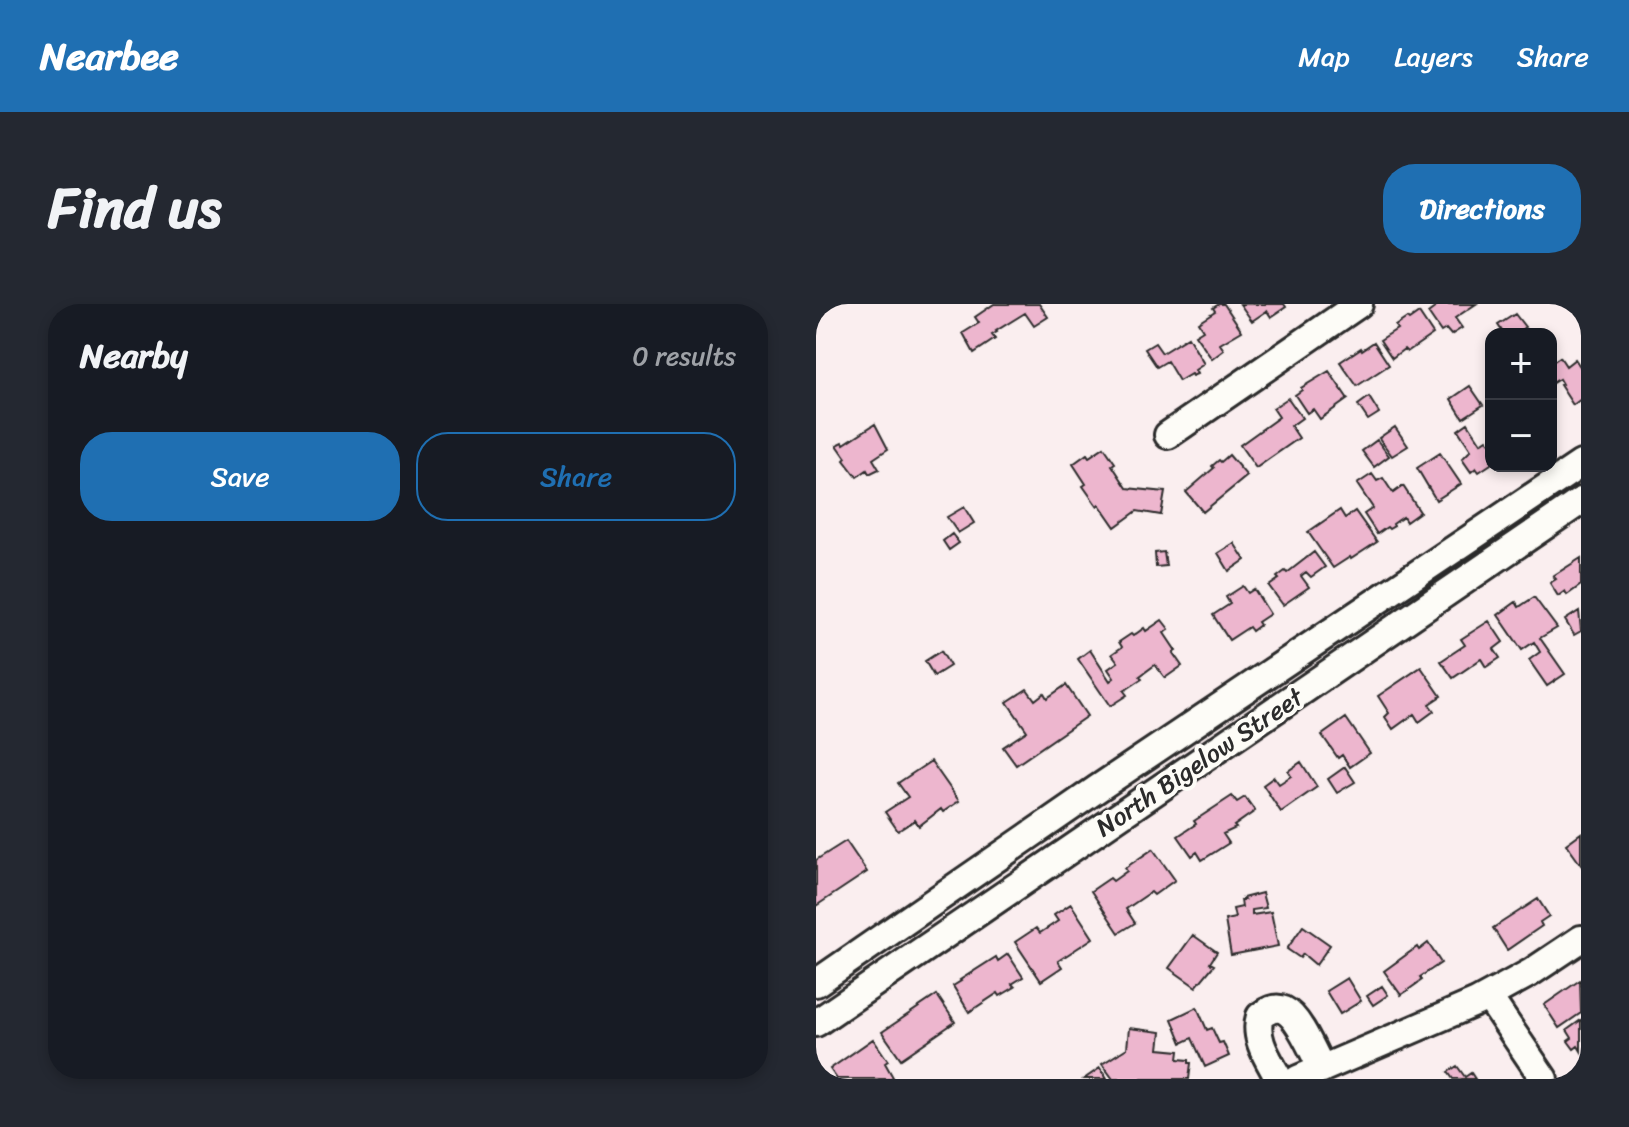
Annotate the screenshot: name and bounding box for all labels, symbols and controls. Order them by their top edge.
text: Nearbee [40,23,179,90]
text: Map [1298,32,1350,81]
text: Layers [1394,32,1473,81]
text: Share [1517,32,1589,81]
text: Find us [48,159,221,258]
button: Directions [1383,164,1581,253]
text: Nearby [80,326,188,386]
map controls [1485,328,1557,472]
button: + [1485,328,1557,400]
text: 0 results [632,333,736,379]
button: − [1485,400,1557,472]
button: Save [80,432,400,521]
button: Share [416,432,736,521]
street label: North Bigelow Street [1085,674,1314,849]

